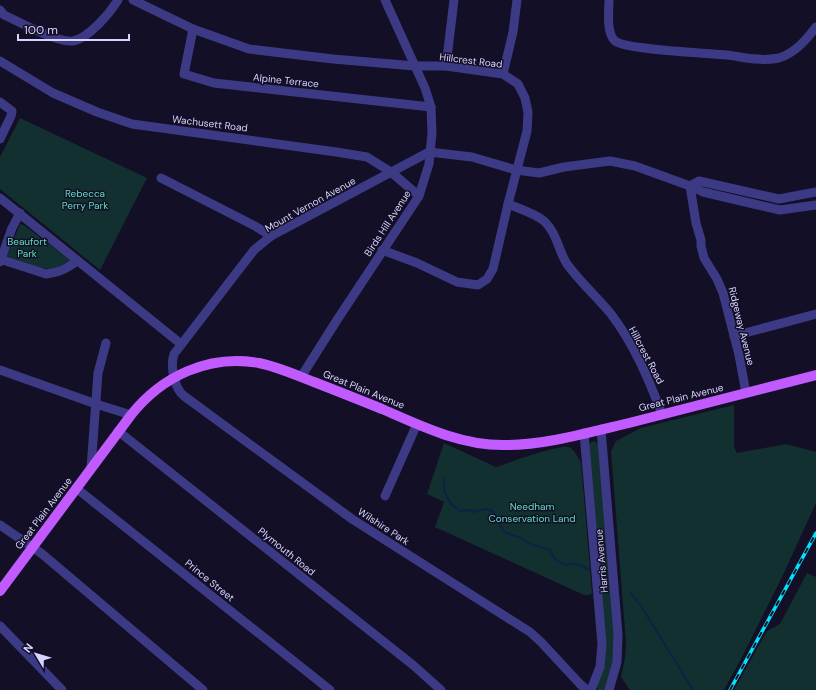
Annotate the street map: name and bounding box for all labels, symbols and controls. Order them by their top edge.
scale bar [18,16,129,42]
text: 100 m [24,22,58,38]
street label: Hillcrest Road [439,50,503,71]
street label: Alpine Terrace [252,71,320,90]
street label: Wachusett Road [171,112,249,135]
street label: Mount Vernon Avenue [263,174,358,235]
park label: Rebecca Perry Park [62,187,108,212]
street label: Birds Hill Avenue [361,188,414,259]
park label: Beaufort Park [7,235,47,260]
street label: Ridgeway Avenue [725,286,758,367]
street label: Hillcrest Road [626,324,667,386]
street label: Great Plain Avenue [321,367,407,412]
street label: Great Plain Avenue [637,381,725,414]
street label: Great Plain Avenue [12,474,75,552]
park label: Needham Conservation Land [489,500,575,525]
street label: Wilshire Park [355,505,412,548]
street label: Plymouth Road [255,524,318,578]
street label: Harris Avenue [592,528,611,593]
street label: Prince Street [182,556,237,604]
north arrow [16,634,56,674]
text: N [20,640,36,655]

